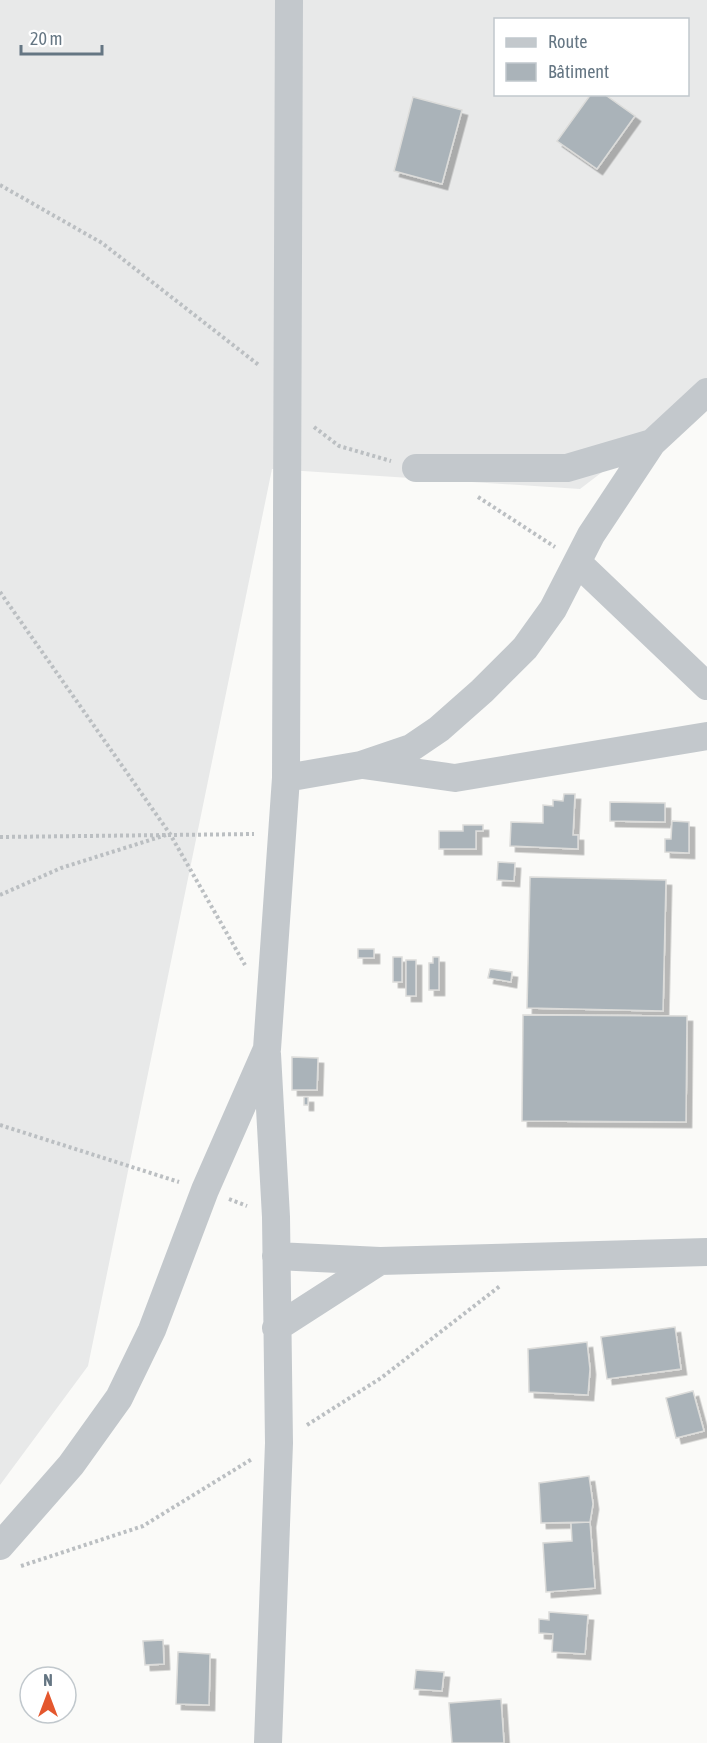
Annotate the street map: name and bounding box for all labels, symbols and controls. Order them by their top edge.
scale bar [21,18,102,56]
legend [494,18,689,96]
text: 20 m [30,28,62,49]
text: Route [548,31,587,52]
text: Bâtiment [548,61,609,82]
north arrow [18,1665,78,1725]
text: N [43,1671,53,1689]

